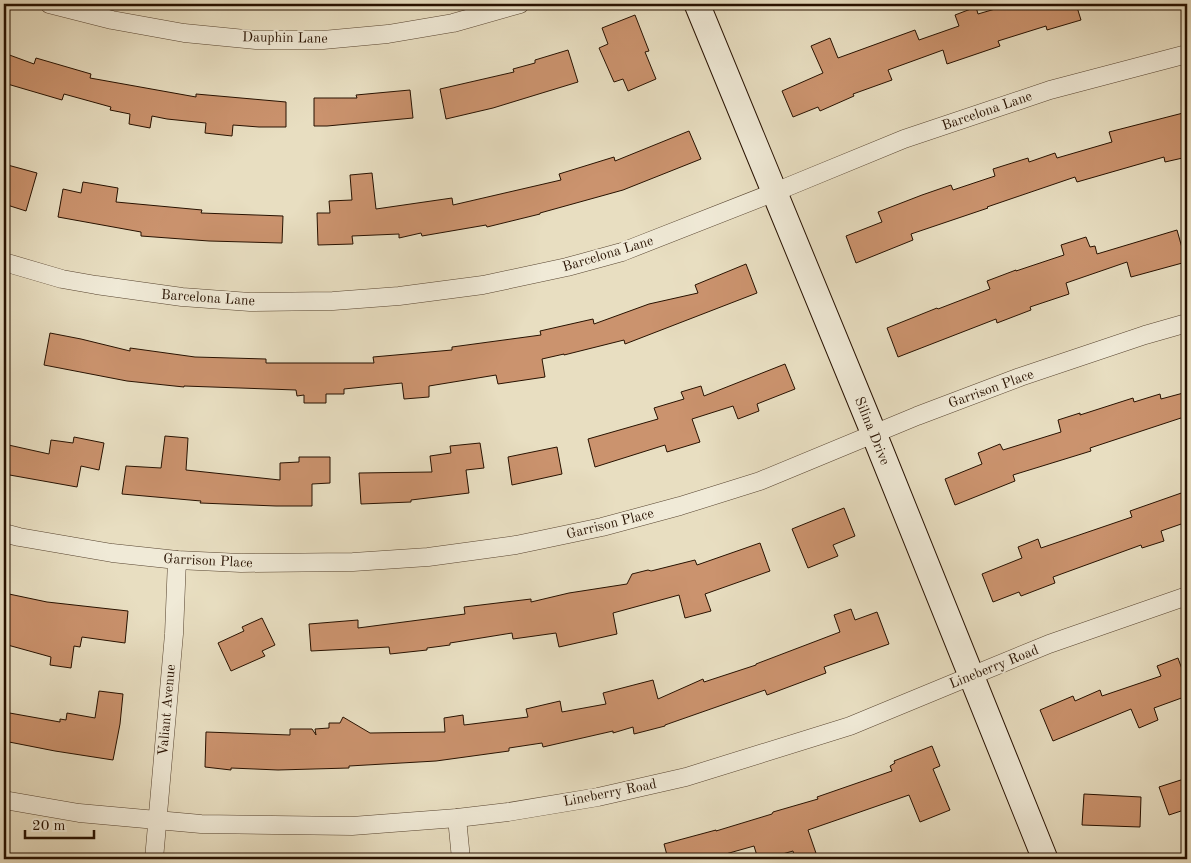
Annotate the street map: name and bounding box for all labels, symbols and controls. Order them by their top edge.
street label: Dauphin Lane [242,30,328,46]
street label: Barcelona Lane [940,89,1034,133]
street label: Barcelona Lane [561,234,655,274]
street label: Barcelona Lane [160,288,256,308]
street label: Garrison Place [947,367,1035,411]
street label: Silina Drive [852,395,892,467]
street label: Garrison Place [565,506,655,542]
street label: Garrison Place [163,552,253,570]
street label: Lineberry Road [947,643,1041,691]
street label: Valiant Avenue [156,664,178,756]
street label: Lineberry Road [562,777,658,809]
scale bar [25,808,94,840]
text: 20 m [32,819,66,834]

